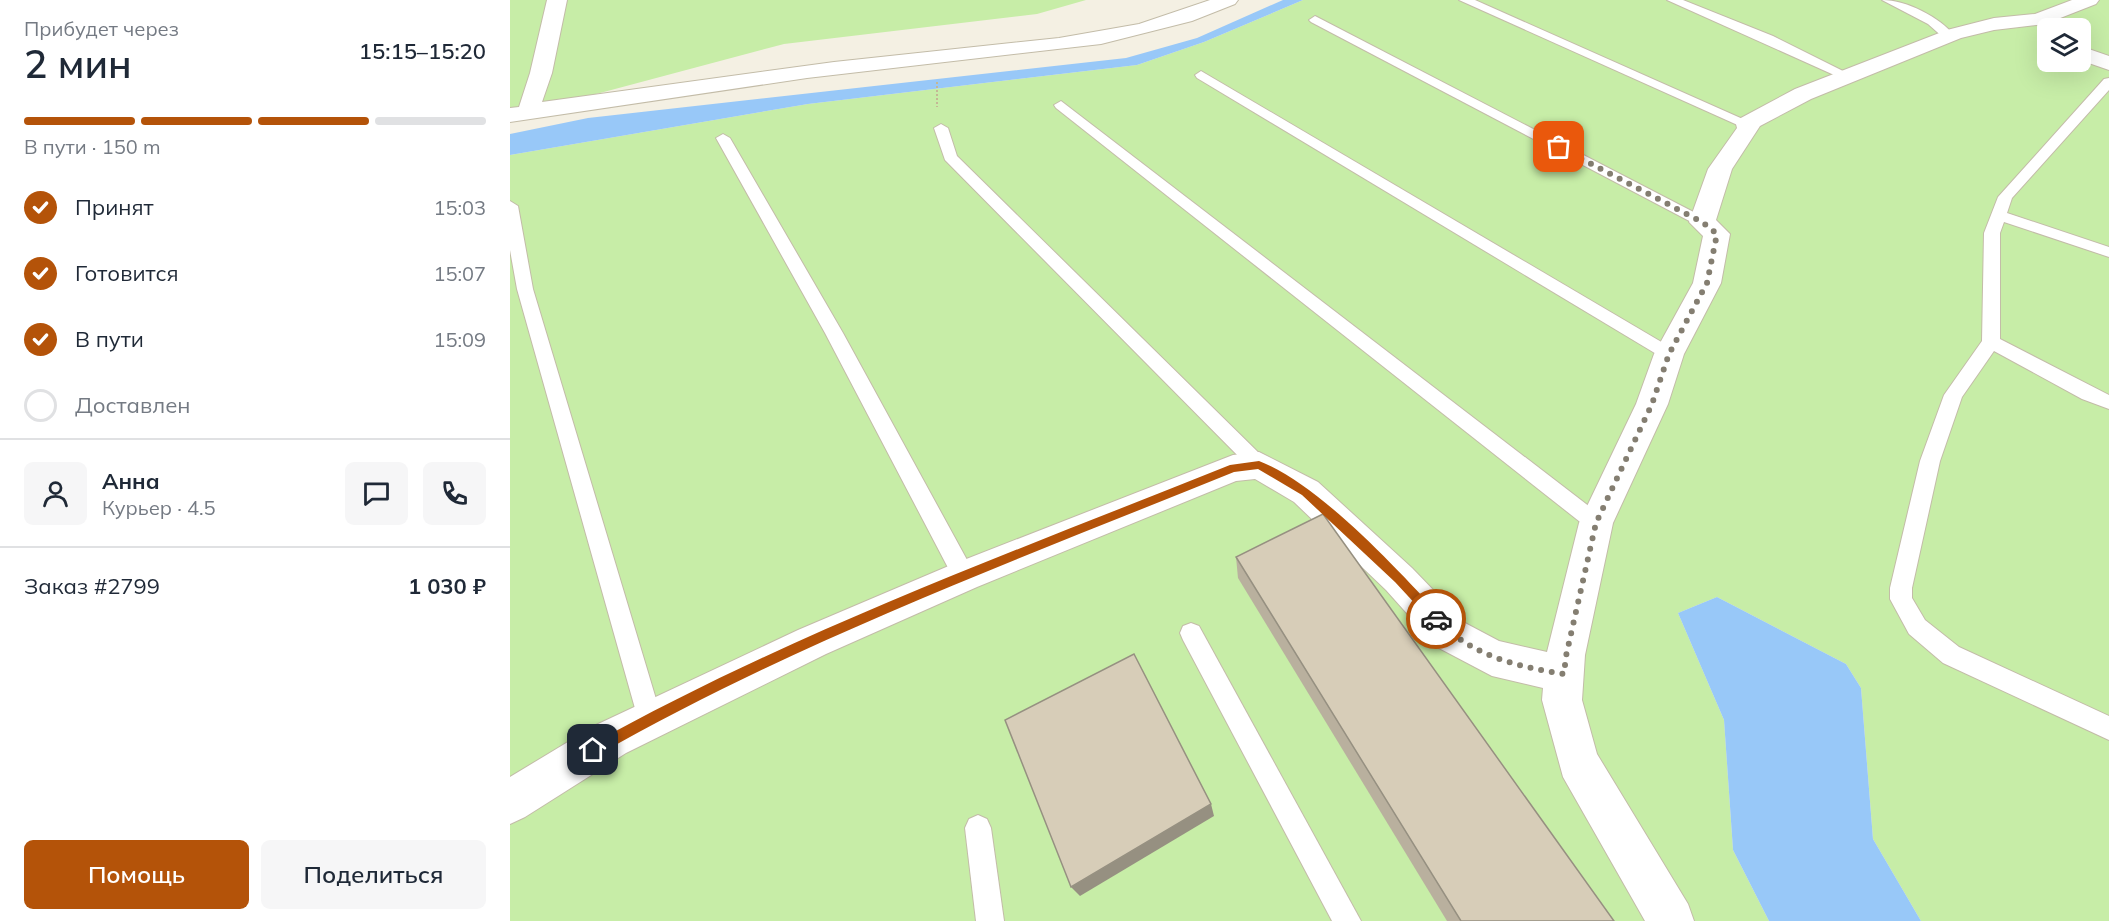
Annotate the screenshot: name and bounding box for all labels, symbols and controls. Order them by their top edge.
text: Прибудет через [24,16,179,41]
map controls [2037,18,2091,72]
button: layers [2037,18,2091,72]
text: 15:15–15:20 [359,37,486,65]
text: 2 мин [24,39,132,88]
pin [1533,121,1584,172]
icon: bag [1542,130,1575,163]
text: В пути · 150 m [24,134,160,159]
icon: check [24,191,57,224]
text: Принят [75,193,154,221]
text: 15:03 [433,195,486,220]
icon: check [24,257,57,290]
text: Готовится [75,259,179,287]
text: 15:07 [433,261,486,286]
icon: check [24,323,57,356]
text: В пути [75,325,144,353]
text: 15:09 [433,327,486,352]
text: Доставлен [75,391,191,419]
button: person [24,462,87,525]
button: chat [345,462,408,525]
button: phone [423,462,486,525]
text: Анна [102,467,160,495]
text: Курьер · 4.5 [102,495,216,520]
text: Заказ #2799 [24,572,160,600]
text: 1 030 ₽ [408,572,486,600]
courier [1406,589,1466,649]
icon: car [1420,603,1453,636]
pin [567,724,618,775]
icon: home [576,733,609,766]
button: Помощь [24,840,249,909]
button: Поделиться [261,840,486,909]

